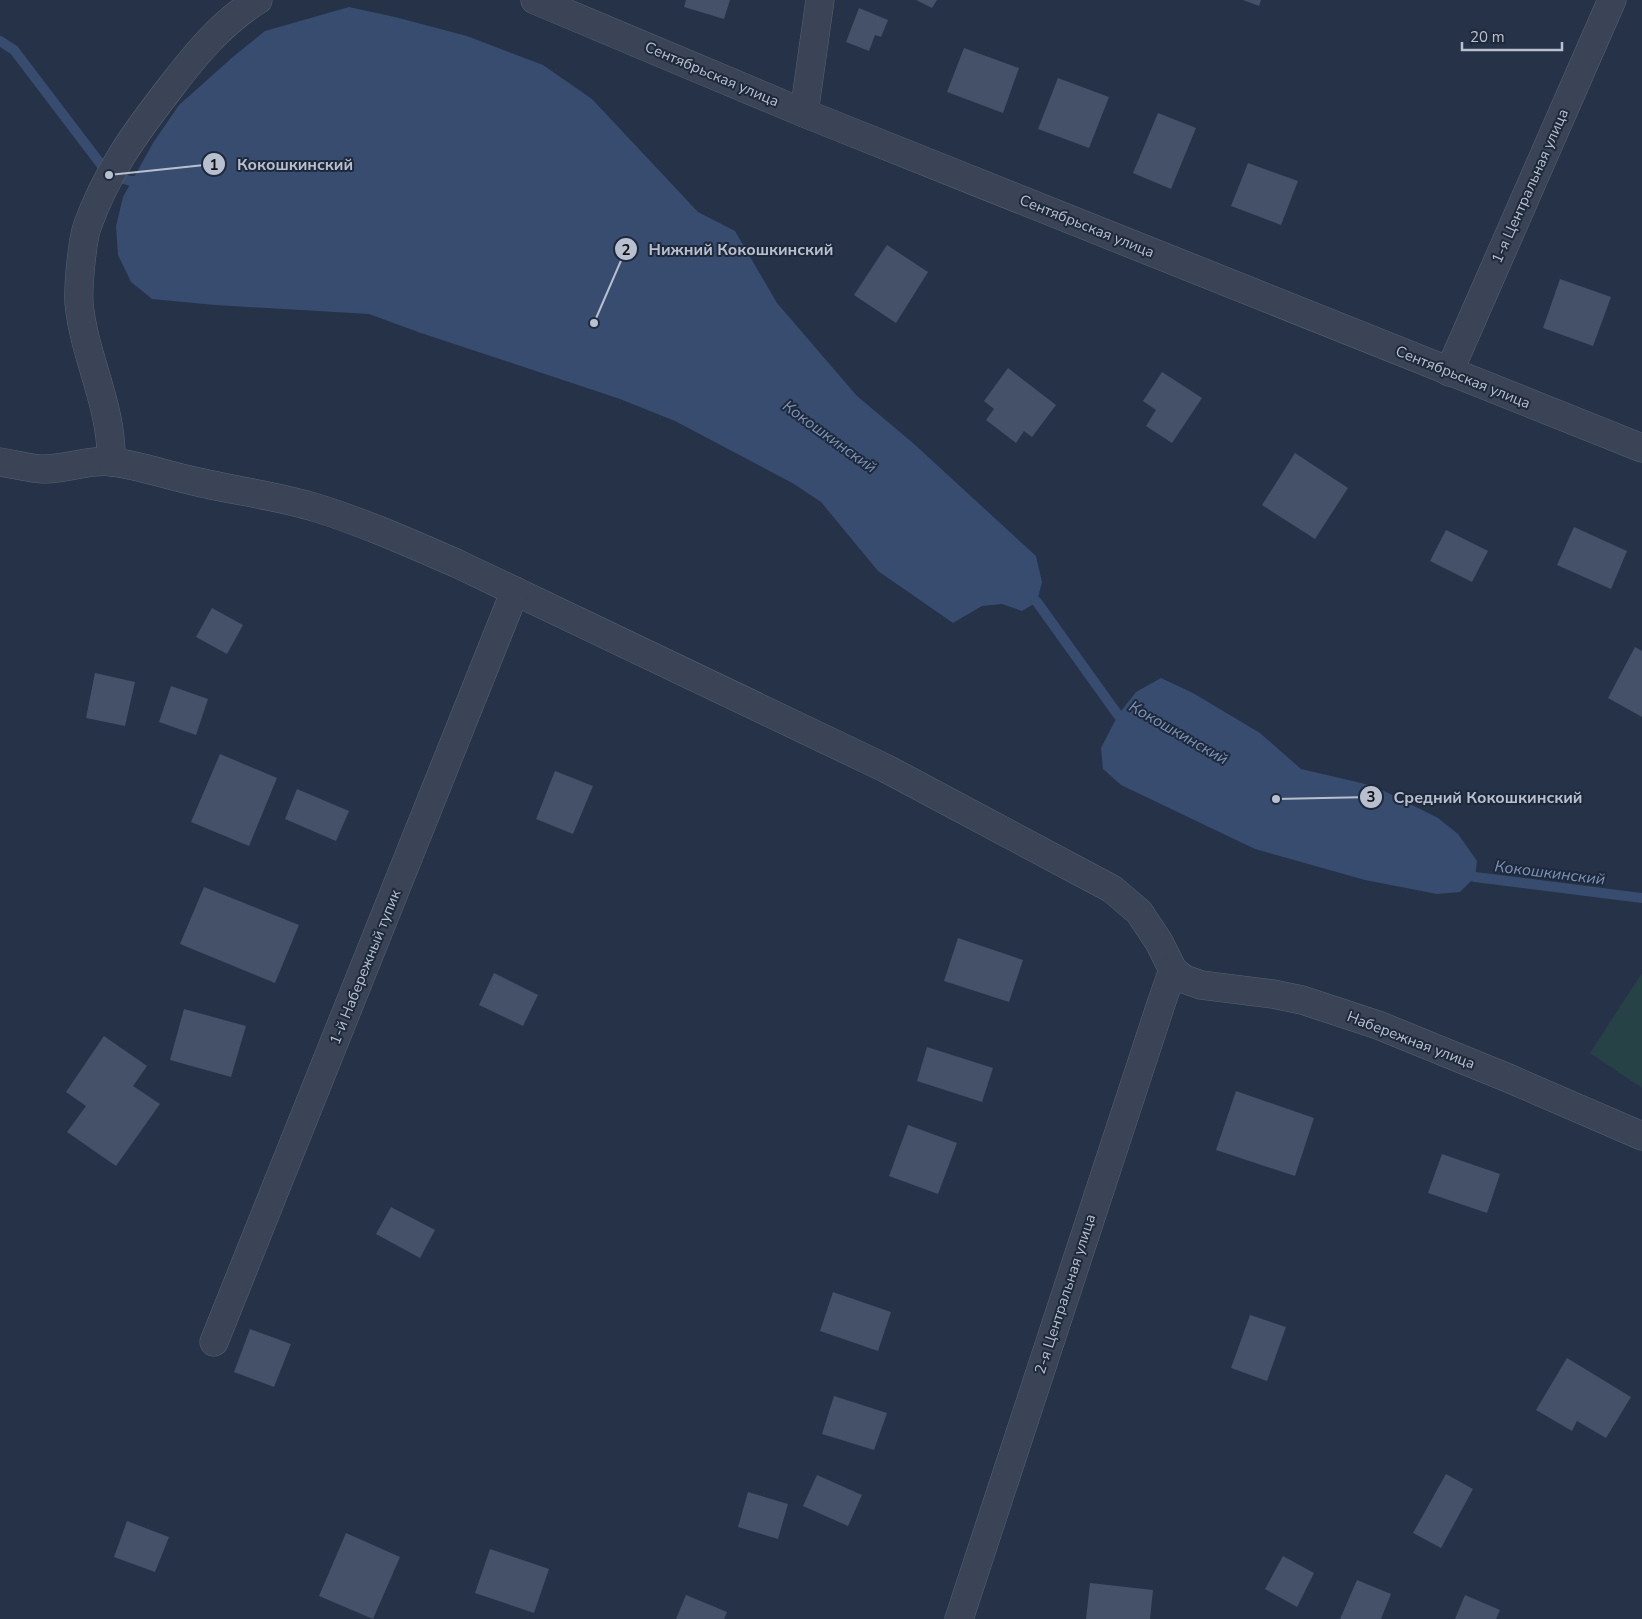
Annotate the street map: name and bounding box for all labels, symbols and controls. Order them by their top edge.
scale bar [1462,20,1562,52]
text: 20 m [1470,27,1505,47]
street label: Сентябрьская улица [642,37,782,111]
street label: 1-я Центральная улица [1487,106,1573,266]
callout: Кокошкинский [201,149,363,180]
text: Кокошкинский [237,154,353,176]
text: 1 [209,155,219,175]
street label: Сентябрьская улица [1017,190,1157,262]
callout: Нижний Кокошкинский [614,234,844,265]
text: Нижний Кокошкинский [649,239,833,261]
text: 2 [621,240,631,260]
street label: Сентябрьская улица [1393,341,1533,413]
water label: Кокошкинский [778,395,881,478]
water label: Кокошкинский [1125,696,1232,770]
callout: Средний Кокошкинский [1358,782,1592,813]
text: 3 [1366,787,1376,807]
text: Средний Кокошкинский [1393,787,1583,809]
water label: Кокошкинский [1493,855,1606,891]
street label: 1-й Набережный тупик [325,887,405,1047]
street label: Набережная улица [1344,1006,1478,1074]
street label: 2-я Центральная улица [1030,1211,1100,1377]

